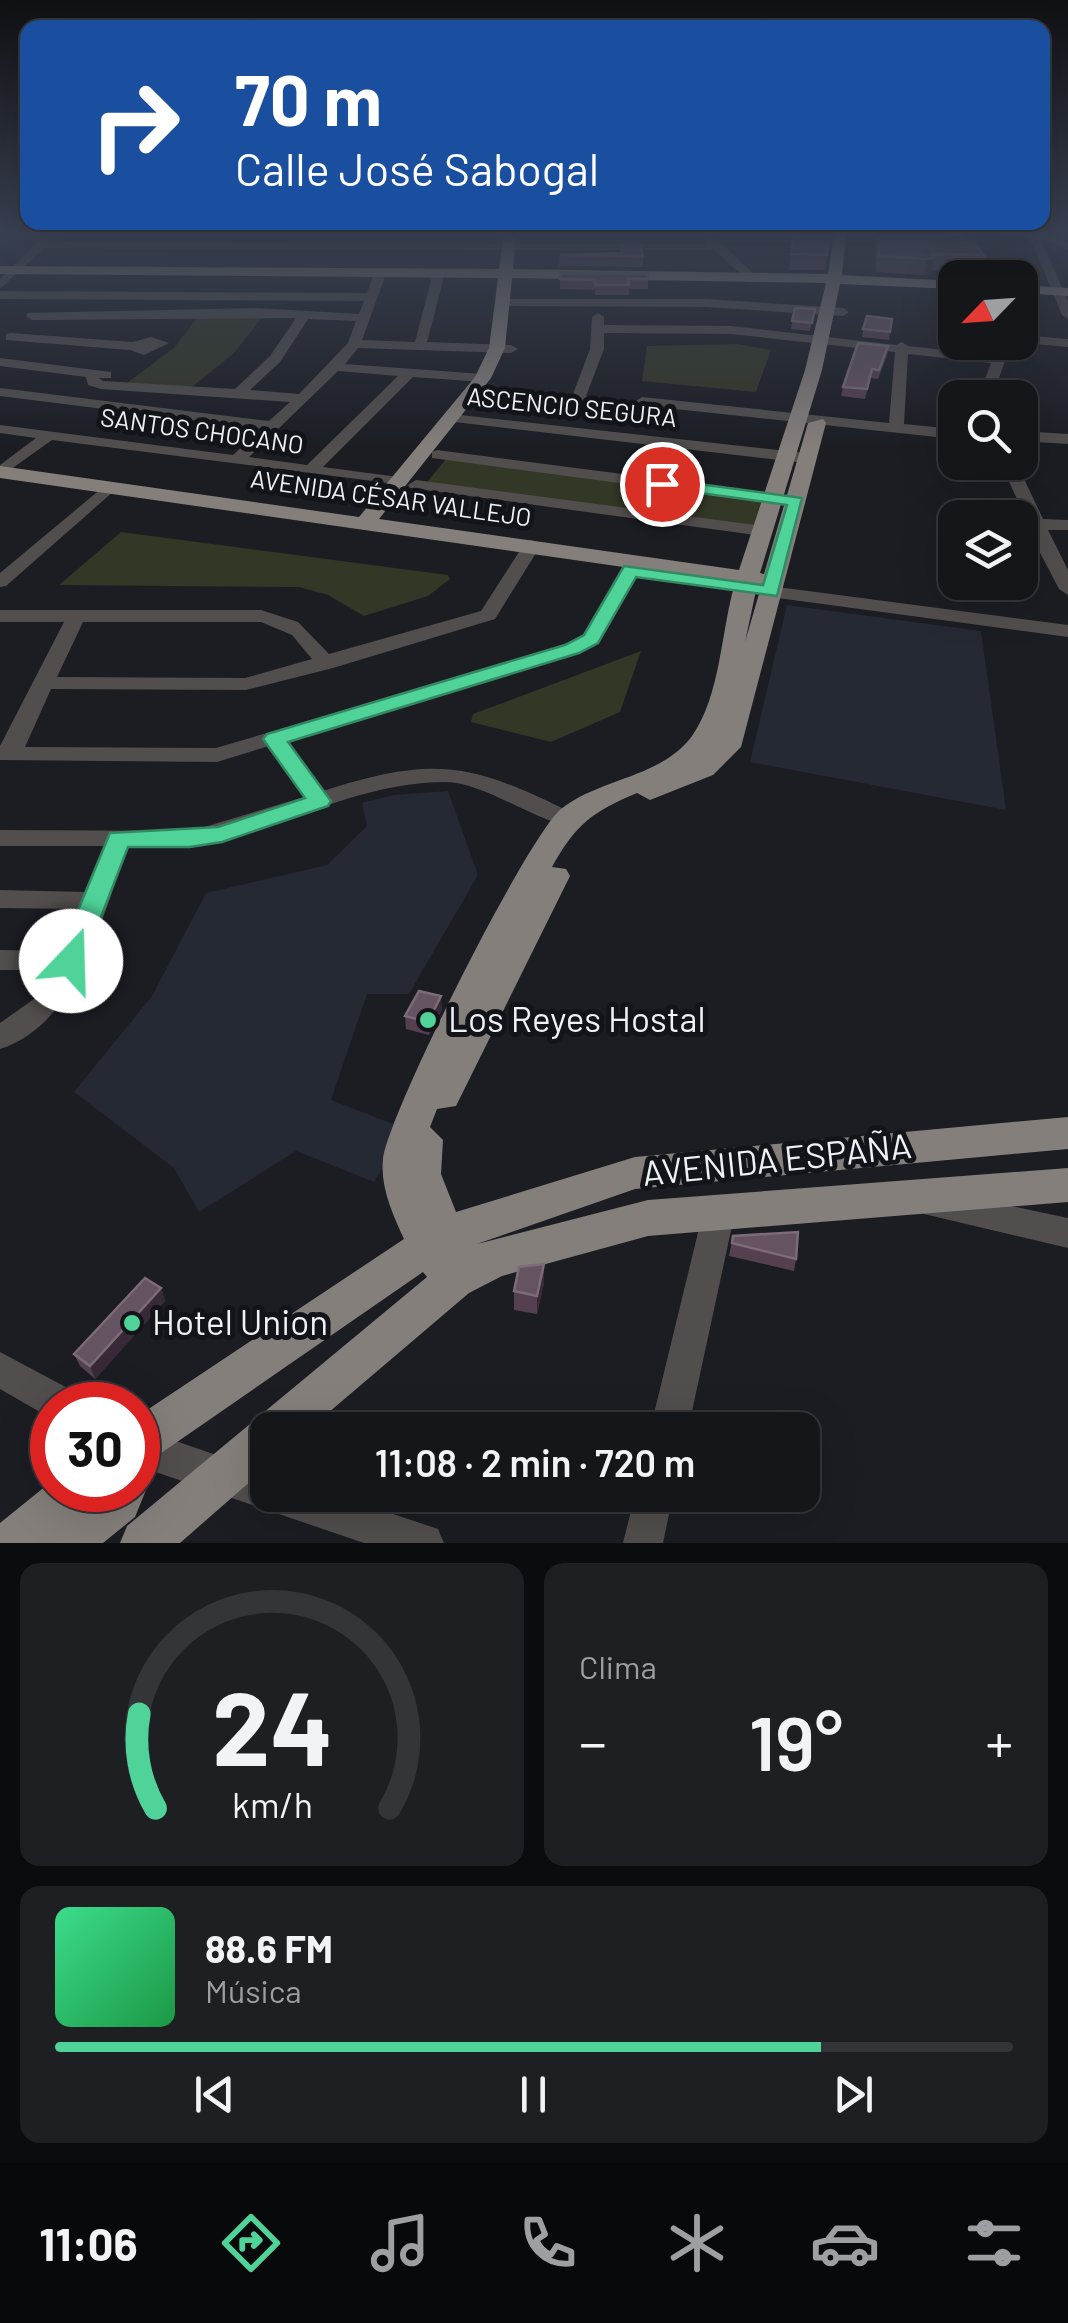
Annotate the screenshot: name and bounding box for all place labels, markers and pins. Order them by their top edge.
pin [620,442,705,527]
place label: Los Reyes Hostal [448,997,705,1039]
marker: Los Reyes Hostal [417,1009,439,1031]
place label: Hotel Union [152,1300,328,1342]
marker: Hotel Union [121,1312,143,1334]

